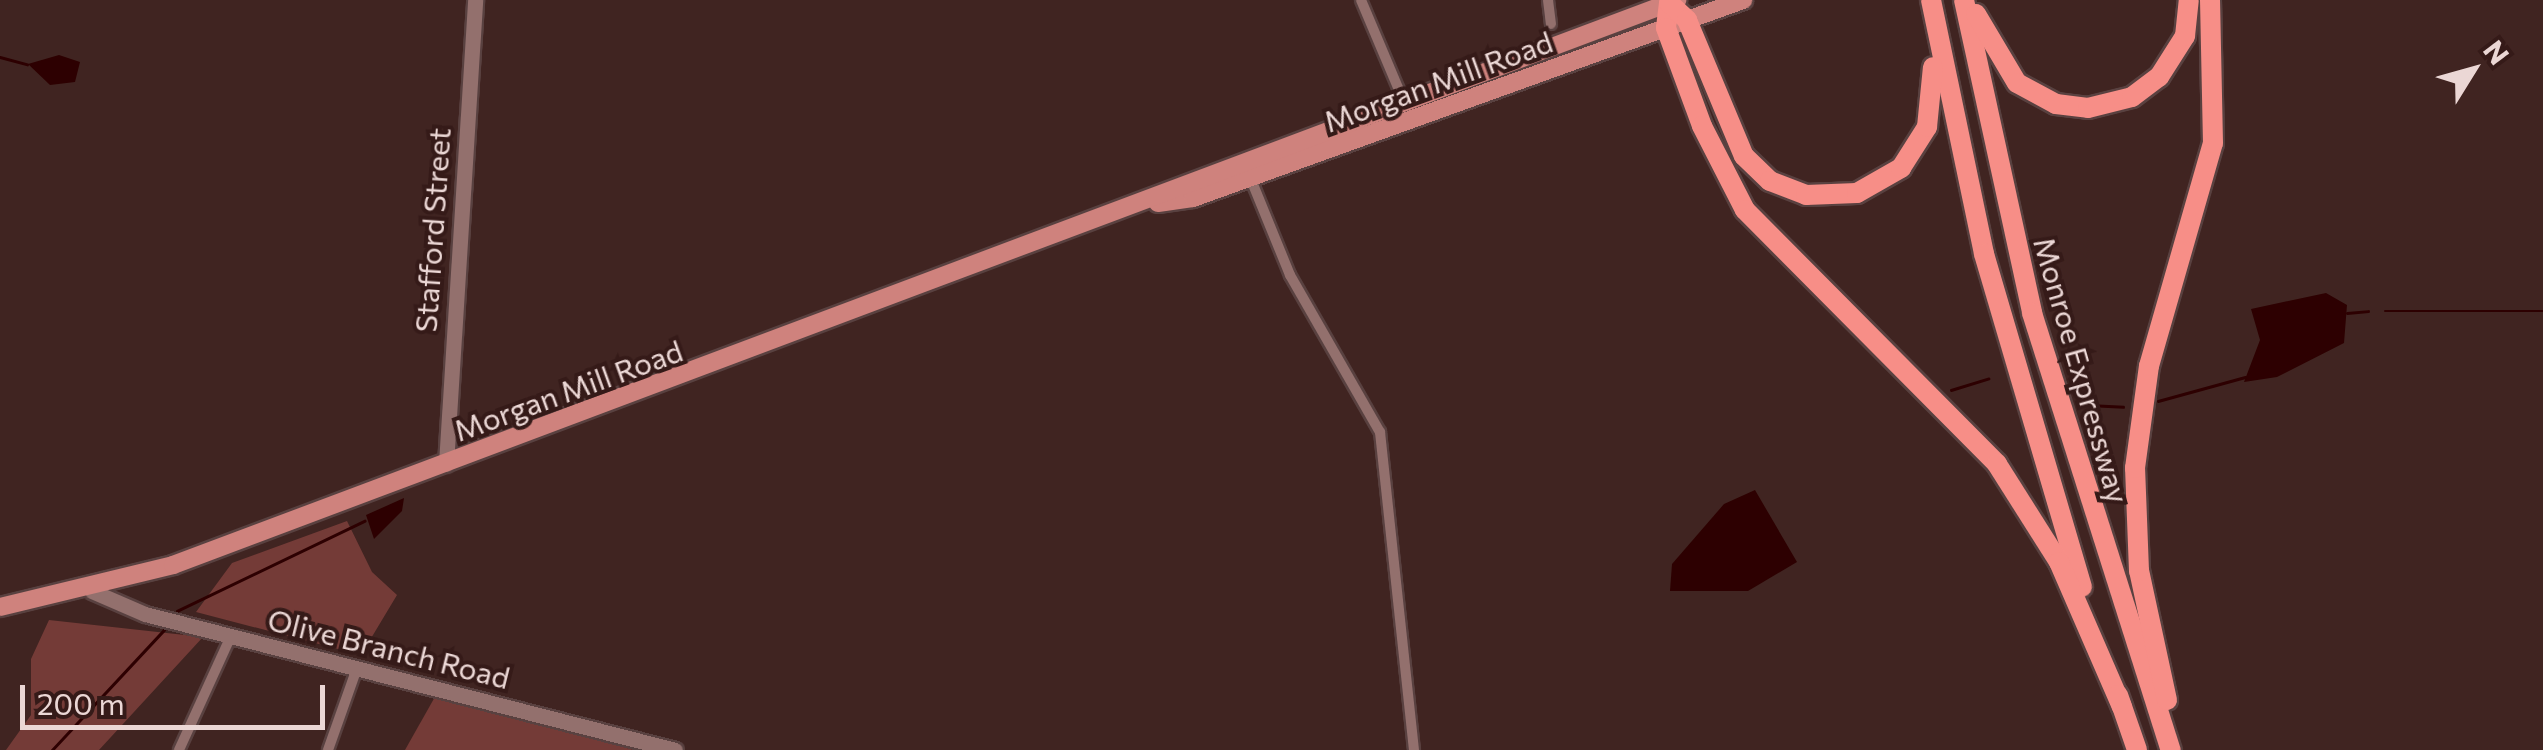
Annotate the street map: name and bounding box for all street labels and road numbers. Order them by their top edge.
street label: Morgan Mill Road [1319,23,1557,139]
street label: Stafford Street [407,127,457,333]
street label: Monroe Expressway [2027,233,2137,507]
street label: Morgan Mill Road [449,332,687,448]
street label: Olive Branch Road [264,601,514,695]

